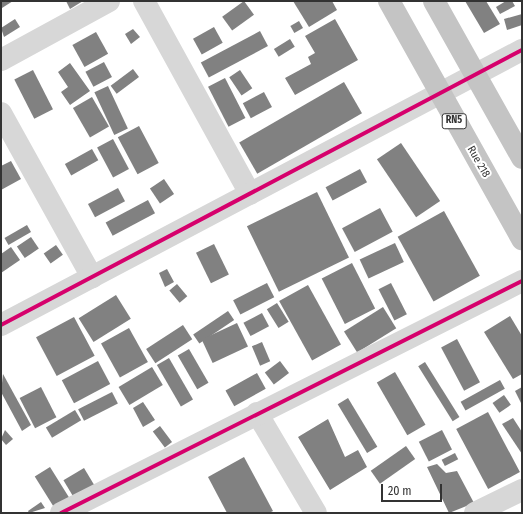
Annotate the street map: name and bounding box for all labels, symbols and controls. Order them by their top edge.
road number: RN5 [441,113,467,129]
street label: Rue 218 [464,144,492,180]
scale bar [383,476,444,502]
text: 20 m [388,484,412,498]

